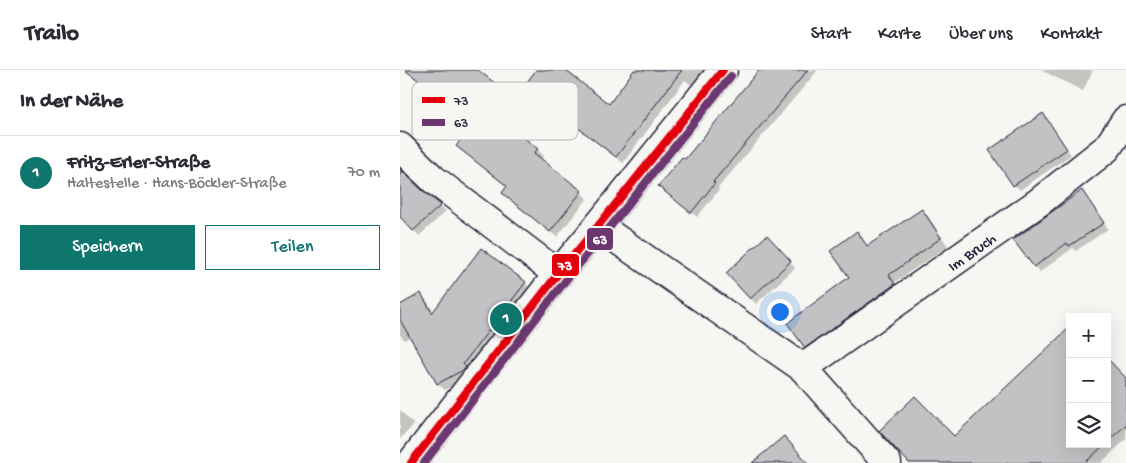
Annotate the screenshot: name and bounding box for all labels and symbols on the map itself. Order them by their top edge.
legend [412,82,578,140]
text: 73 [453,94,469,111]
text: 63 [454,116,468,133]
line badge: 63 [586,227,614,251]
street label: Im Bruch [945,230,1001,277]
text: 63 [593,233,607,250]
line badge: 73 [551,253,580,277]
text: 73 [557,259,572,276]
your location [767,299,793,325]
pin: 1 [490,300,522,338]

